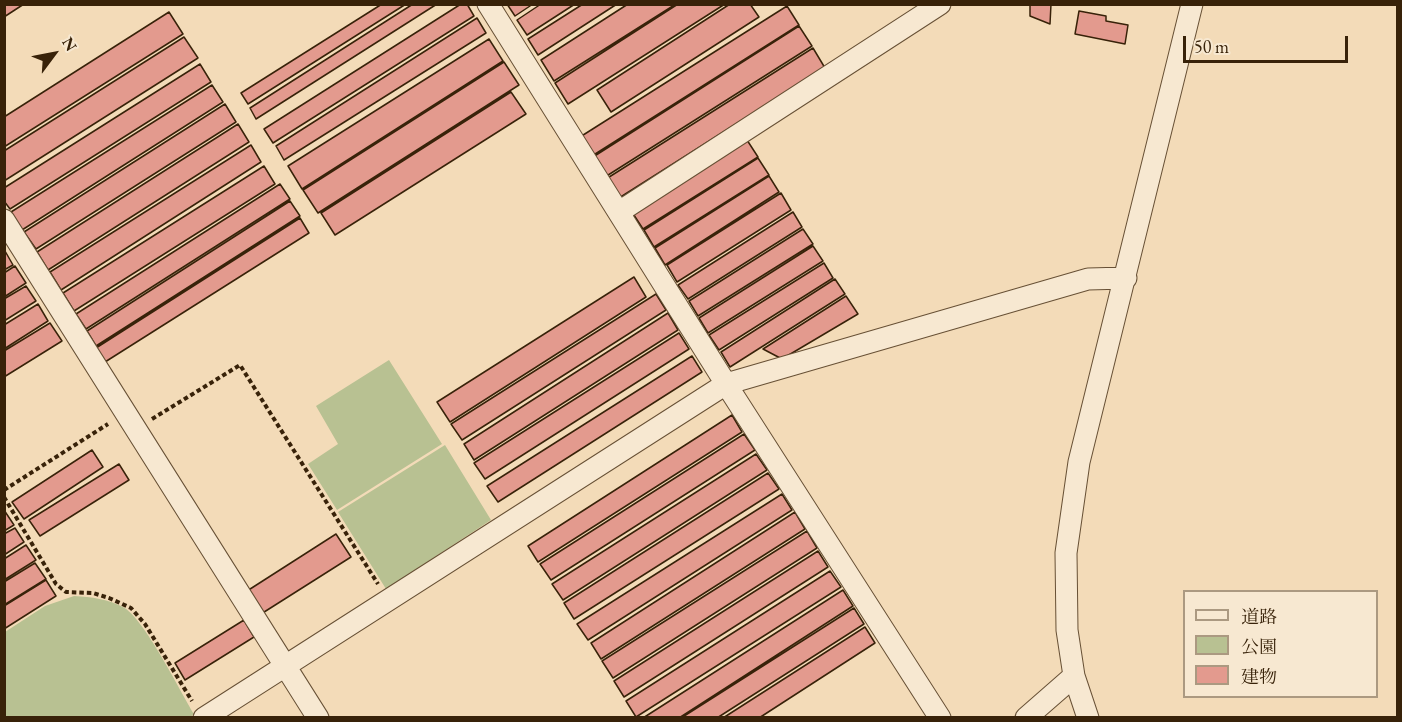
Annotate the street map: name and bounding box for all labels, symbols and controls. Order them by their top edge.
north arrow [24,24,84,84]
scale bar [1186,24,1351,62]
text: N [57,33,82,55]
text: 50 m [1194,35,1229,58]
legend [1183,590,1378,698]
text: 道路 [1241,605,1277,628]
text: 公園 [1241,635,1277,658]
text: 建物 [1241,665,1277,688]

